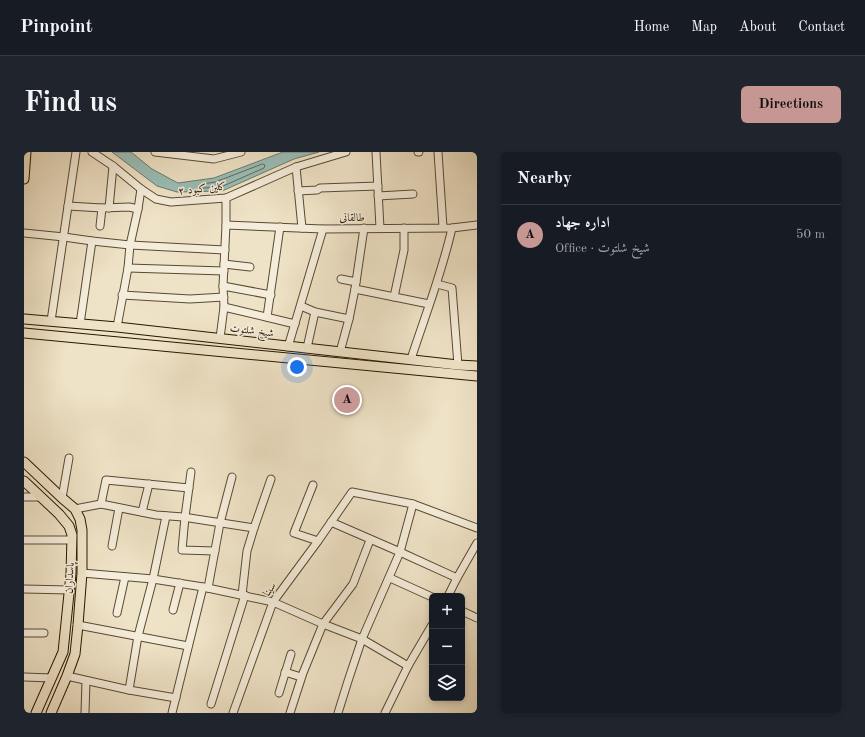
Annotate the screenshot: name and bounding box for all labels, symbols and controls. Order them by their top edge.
text: Pinpoint [20,18,93,37]
text: Home [634,20,669,34]
text: Map [691,20,717,34]
text: About [739,20,776,34]
text: Contact [798,20,845,34]
button: Directions [741,86,841,123]
text: Find us [24,90,117,118]
text: Nearby [517,170,572,187]
street label: کلین کبود ۲ [178,181,227,197]
street label: طالقانی [339,213,365,224]
text: اداره جهاد [555,216,610,231]
text: A [525,228,535,241]
text: 50 m [796,228,825,241]
text: Office · شیخ شلتوت [555,242,650,255]
street label: شیخ شلتوت [229,323,274,344]
your location [287,357,307,377]
pin: A [334,385,360,415]
street label: پاسداران [64,561,78,594]
street label: سینا [262,581,279,599]
map controls [429,593,465,701]
button: + [429,593,465,629]
button: − [429,629,465,665]
button: layers [429,665,465,701]

